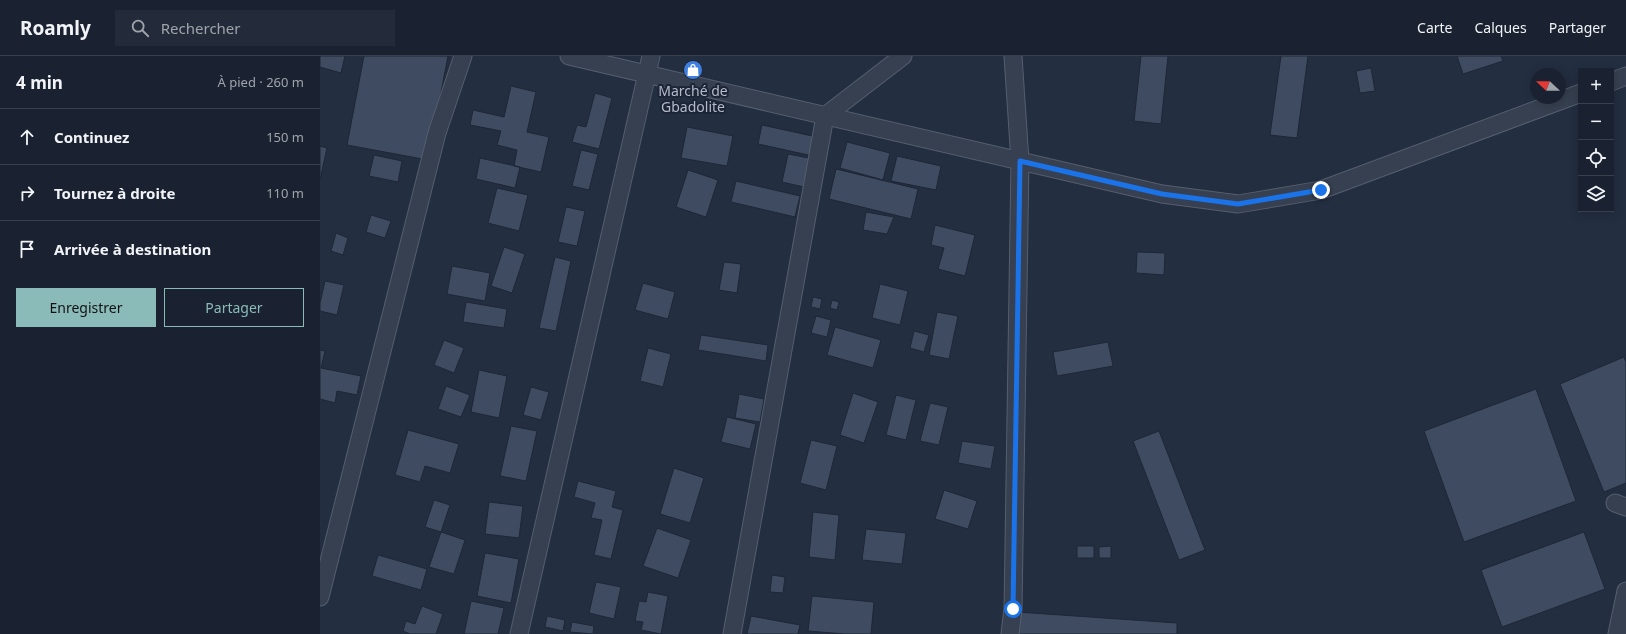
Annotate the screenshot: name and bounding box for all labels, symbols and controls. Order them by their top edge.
search box [115,10,395,46]
text: Roamly [20,15,91,41]
icon: search [129,17,151,39]
text: Rechercher [161,18,241,38]
text: Carte [1417,18,1453,37]
text: Calques [1475,18,1527,37]
text: Partager [1549,18,1606,37]
shop icon: Marché de Gbadolite [682,59,704,81]
north arrow [1530,68,1566,104]
map controls [1578,68,1614,212]
button: + [1578,68,1614,104]
text: 4 min [16,71,63,94]
text: À pied · 260 m [218,73,304,91]
place label: Marché de Gbadolite [658,81,728,116]
button: − [1578,104,1614,140]
icon: ahead [16,126,38,148]
text: Continuez [54,127,129,147]
text: 150 m [266,128,304,146]
button: locate [1578,140,1614,176]
button: layers [1578,176,1614,212]
route end [1312,181,1330,199]
icon: right [16,182,38,204]
text: Tournez à droite [54,183,175,203]
text: 110 m [266,184,304,202]
icon: arrive [16,238,38,260]
text: Arrivée à destination [54,239,211,259]
button: Enregistrer [16,288,156,327]
button: Partager [164,288,304,327]
route start [1004,600,1022,618]

